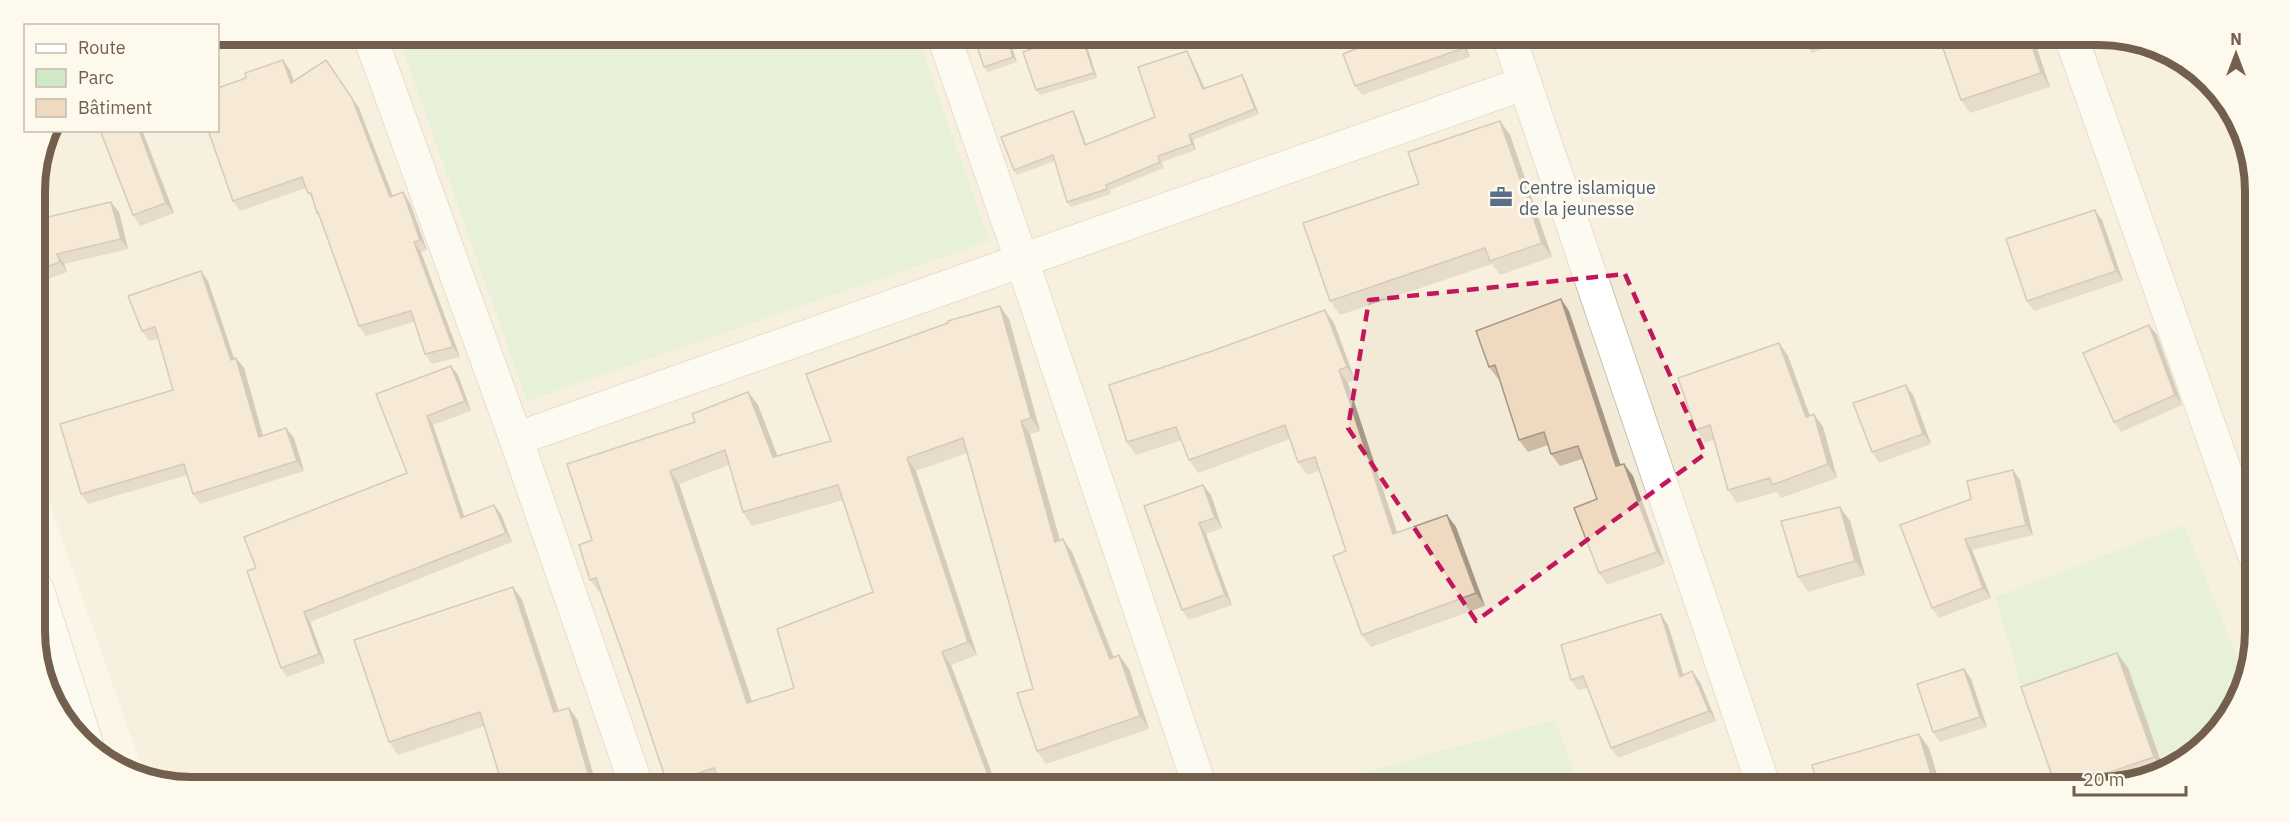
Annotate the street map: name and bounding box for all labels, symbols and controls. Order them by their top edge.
legend [24,24,219,132]
north arrow [2206,24,2266,84]
text: N [2230,29,2242,49]
text: Route [78,36,126,59]
text: Parc [78,66,114,89]
text: Bâtiment [78,96,152,119]
place label: Centre islamique de la jeunesse [1519,176,1656,220]
office icon: Centre islamique de la jeunesse [1488,184,1514,210]
scale bar [2074,759,2186,797]
text: 20 m [2083,768,2125,791]

